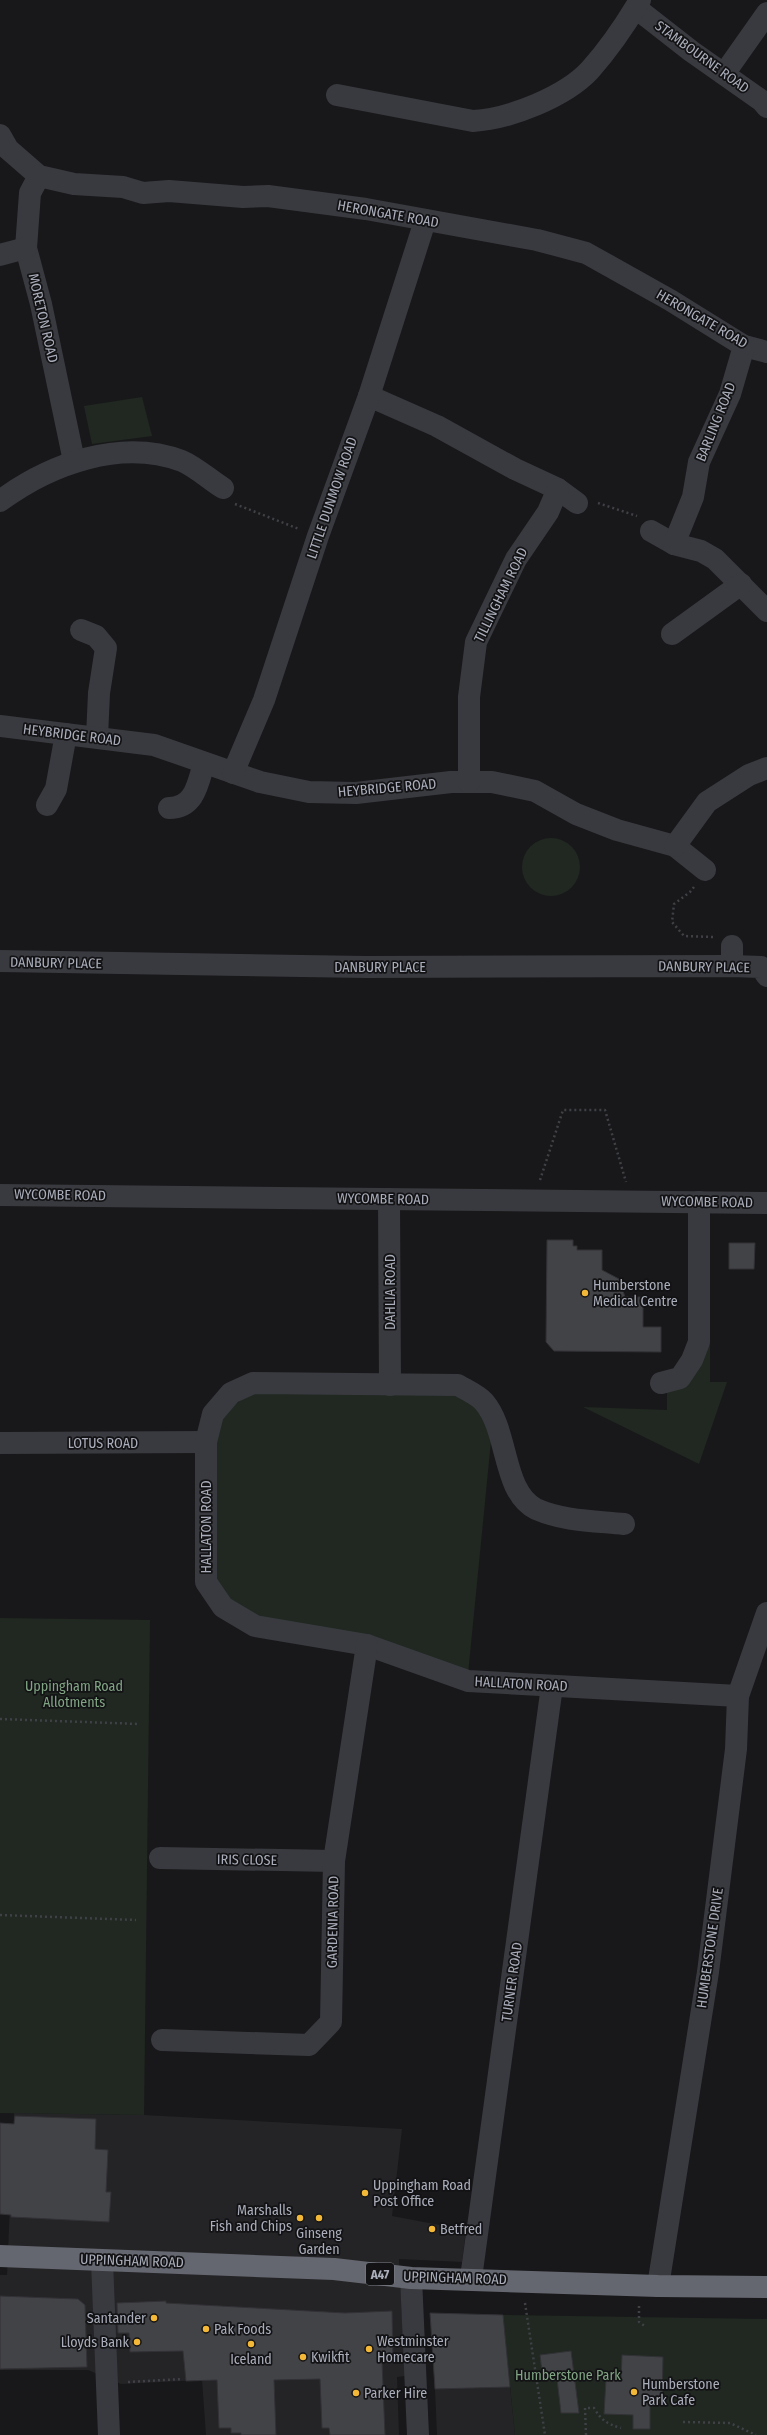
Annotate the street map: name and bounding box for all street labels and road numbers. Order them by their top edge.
street label: STAMBOURNE ROAD [652,17,752,97]
street label: HERONGATE ROAD [336,197,440,231]
street label: MORETON ROAD [24,272,62,364]
street label: HERONGATE ROAD [653,286,751,352]
street label: BARLING ROAD [692,380,740,464]
street label: LITTLE DUNMOW ROAD [303,435,361,561]
street label: TILLINGHAM ROAD [471,545,531,645]
street label: HEYBRIDGE ROAD [22,721,122,749]
street label: HEYBRIDGE ROAD [337,775,437,801]
street label: DANBURY PLACE [10,954,102,972]
street label: DANBURY PLACE [658,958,750,976]
street label: DANBURY PLACE [334,959,426,976]
street label: WYCOMBE ROAD [14,1186,106,1204]
street label: WYCOMBE ROAD [337,1190,429,1208]
street label: WYCOMBE ROAD [661,1193,753,1211]
street label: DAHLIA ROAD [382,1254,399,1330]
street label: LOTUS ROAD [68,1435,138,1452]
street label: HALLATON ROAD [198,1480,215,1574]
street label: HALLATON ROAD [474,1673,568,1695]
street label: IRIS CLOSE [217,1851,278,1869]
street label: GARDENIA ROAD [324,1876,342,1968]
street label: HUMBERSTONE DRIVE [693,1886,727,2009]
street label: TURNER ROAD [498,1941,526,2023]
street label: UPPINGHAM ROAD [80,2251,184,2271]
road number: A47 [366,2263,394,2285]
street label: UPPINGHAM ROAD [403,2268,507,2288]

